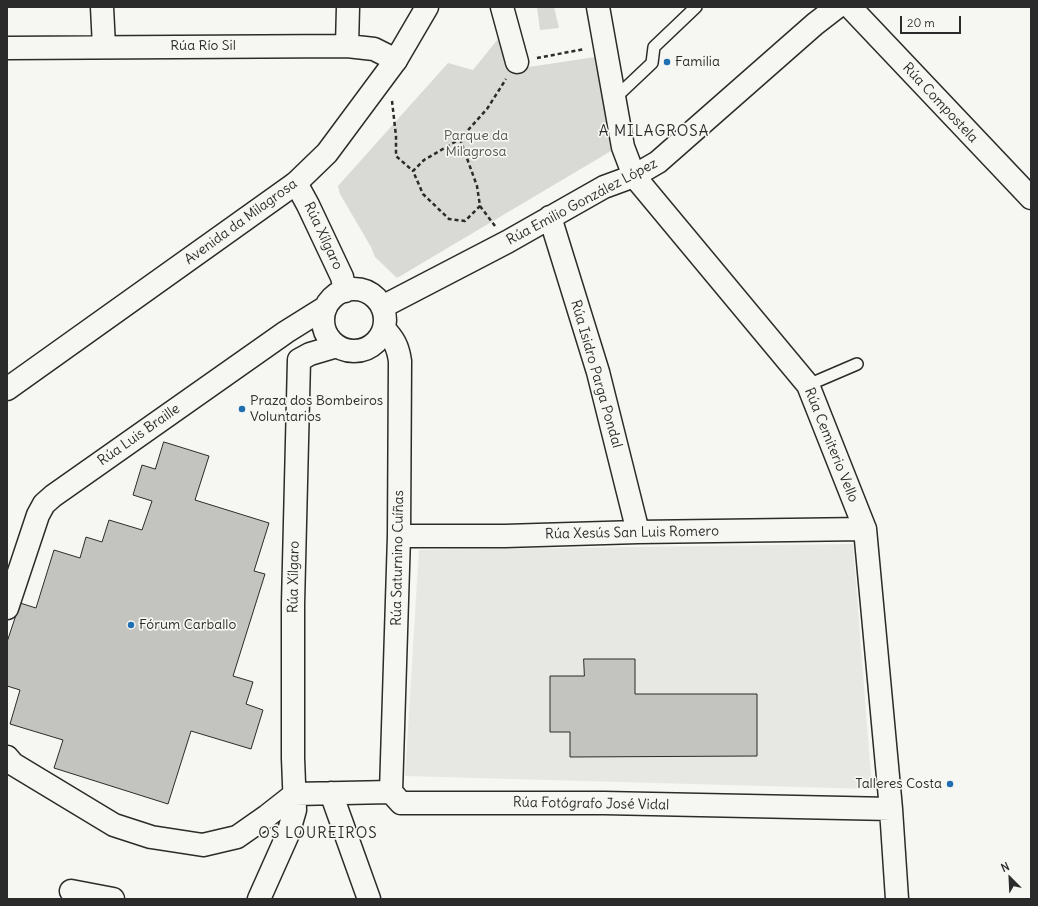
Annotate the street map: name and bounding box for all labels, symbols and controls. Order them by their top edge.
scale bar [902,8,963,34]
text: 20 m [907,15,935,30]
street label: Rúa Río Sil [170,38,236,54]
place label: Familia [675,54,720,70]
marker: Familia [662,57,672,67]
street label: Rúa Compostela [899,60,981,146]
district label: A MILAGROSA [599,123,709,141]
park label: Parque da Milagrosa [444,128,508,160]
street label: Rúa Emilio González López [504,155,660,249]
street label: Avenida da Milagrosa [182,176,300,268]
street label: Rúa Xílgaro [300,200,346,272]
street label: Rúa Isidro Parga Pondal [567,298,625,450]
street label: Rúa Cemiterio Vello [800,385,862,505]
place label: Praza dos Bombeiros Voluntarios [250,393,383,426]
street label: Rúa Luis Braille [95,400,183,470]
marker: Praza dos Bombeiros Voluntarios [237,404,247,414]
street label: Rúa Saturnino Cuíñas [388,490,408,626]
street label: Rúa Xesús San Luis Romero [545,523,719,543]
street label: Rúa Xílgaro [285,541,303,613]
place label: Fórum Carballo [139,617,236,633]
marker: Fórum Carballo [126,620,136,630]
place label: Talleres Costa [855,776,942,792]
marker: Talleres Costa [945,779,955,789]
street label: Rúa Fotógrafo José Vidal [513,794,669,814]
district label: OS LOUREIROS [258,825,378,843]
north arrow [990,858,1030,898]
text: N [999,859,1011,875]

